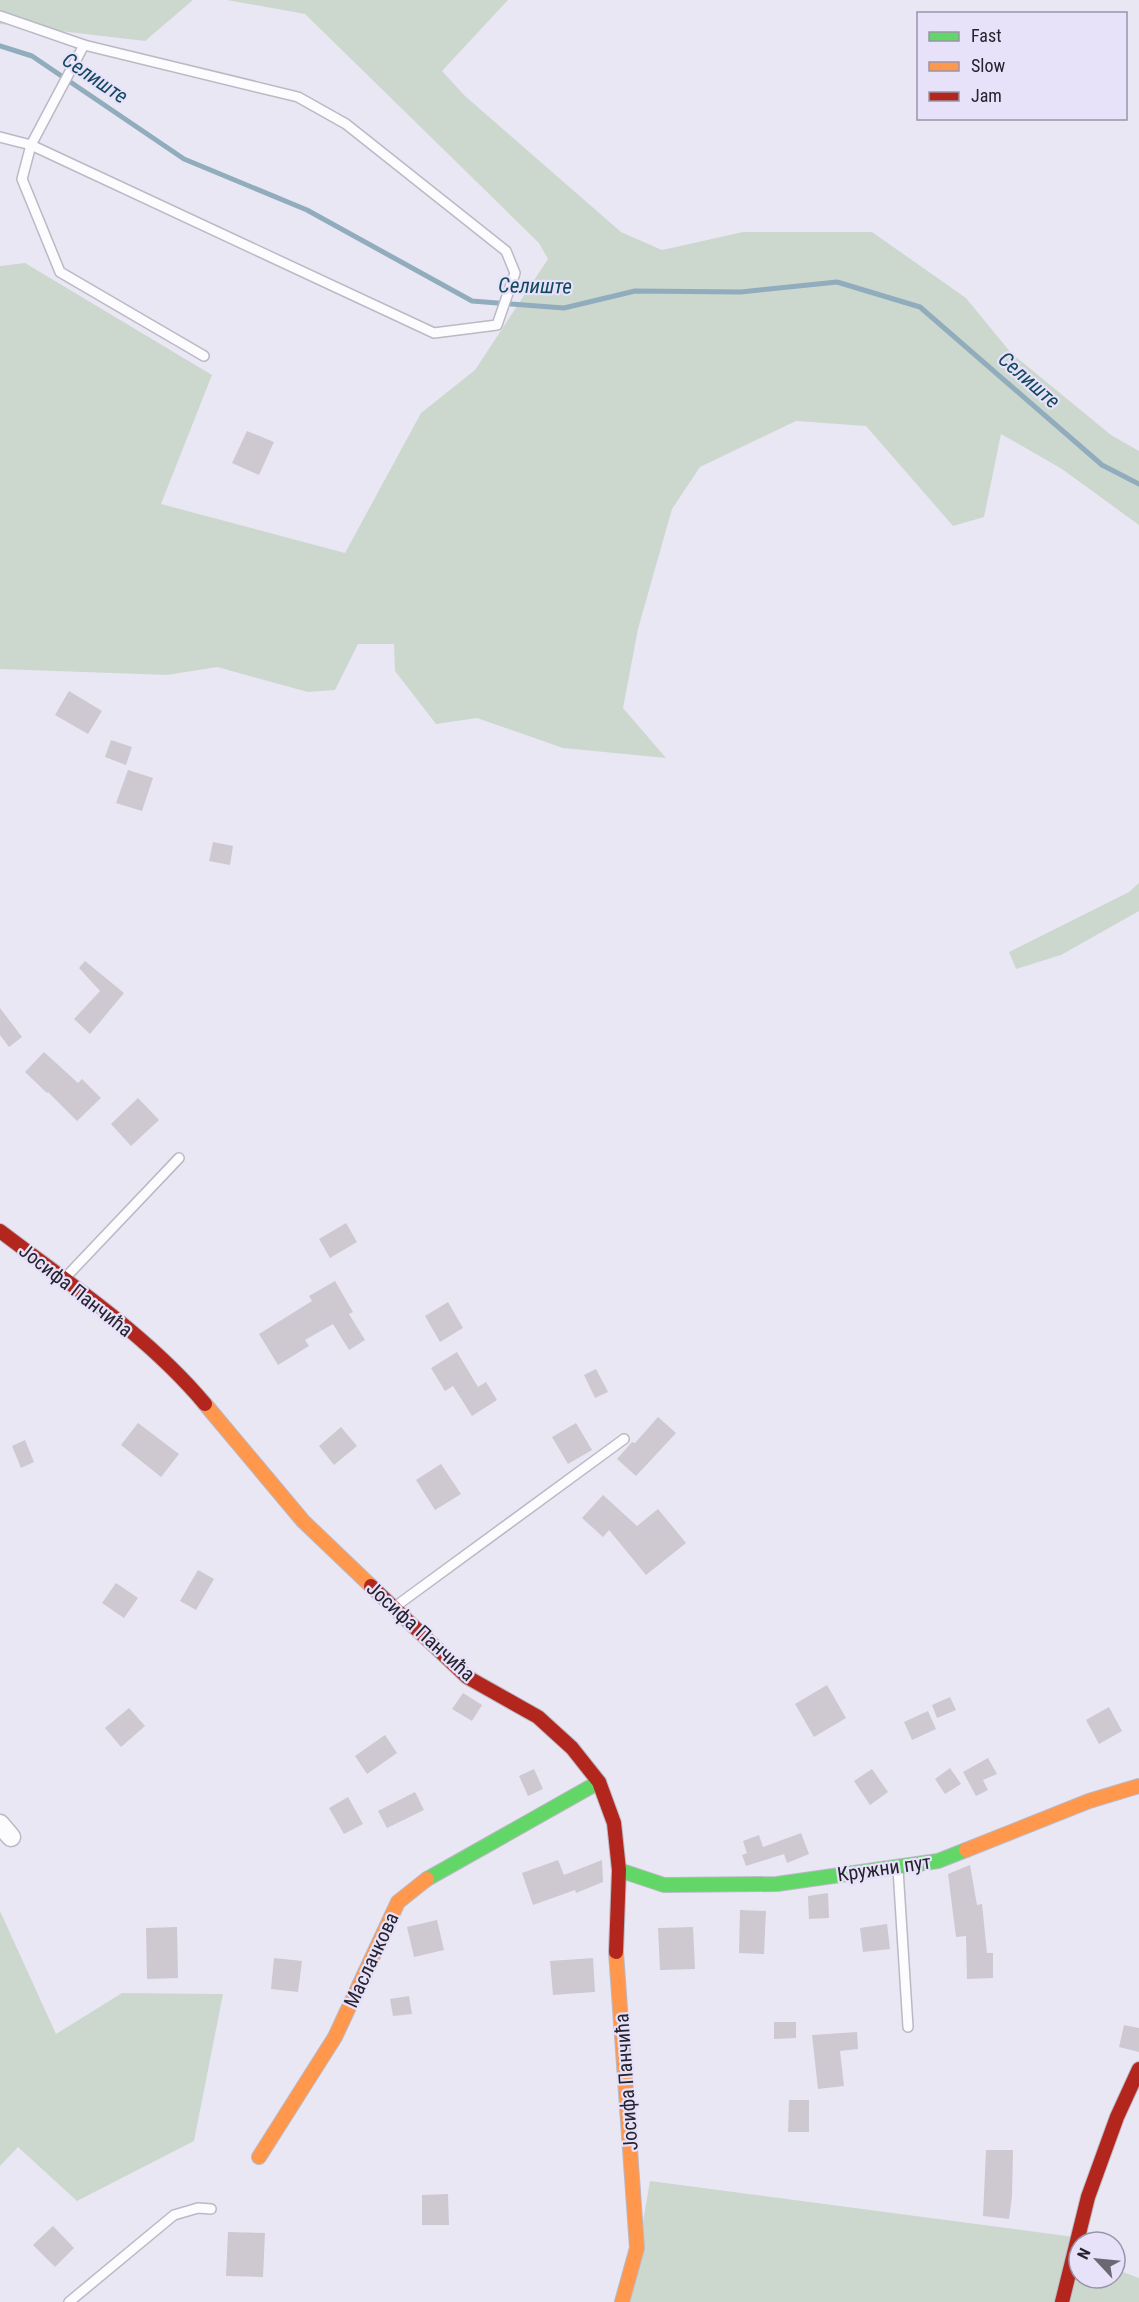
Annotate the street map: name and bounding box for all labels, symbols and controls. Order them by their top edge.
legend [917,12,1127,120]
text: Fast [971,25,1002,46]
water label: Селиште [58,47,132,109]
text: Slow [971,55,1006,76]
text: Jam [971,85,1002,106]
water label: Селиште [498,273,572,299]
water label: Селиште [993,347,1065,413]
street label: Јосифа Панчића [14,1238,138,1342]
street label: Јосифа Панчића [362,1576,480,1686]
street label: Кружни пут [836,1850,932,1886]
street label: Маслачкова [338,1909,404,2011]
street label: Јосифа Панчића [609,2013,643,2151]
north arrow [1067,2230,1127,2290]
text: N [1073,2245,1095,2262]

